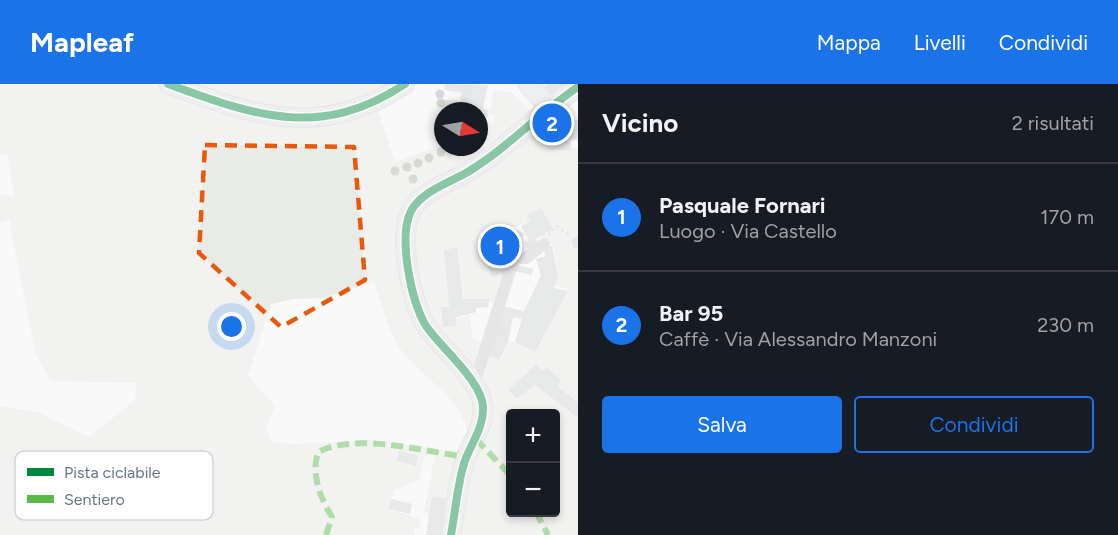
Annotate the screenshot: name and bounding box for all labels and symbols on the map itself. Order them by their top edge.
pin: 2 [532,100,572,146]
north arrow [434,102,488,156]
pin: 1 [480,224,520,268]
your location [217,312,246,341]
legend [15,451,213,520]
text: Pista ciclabile [64,463,161,482]
text: Sentiero [64,490,125,509]

